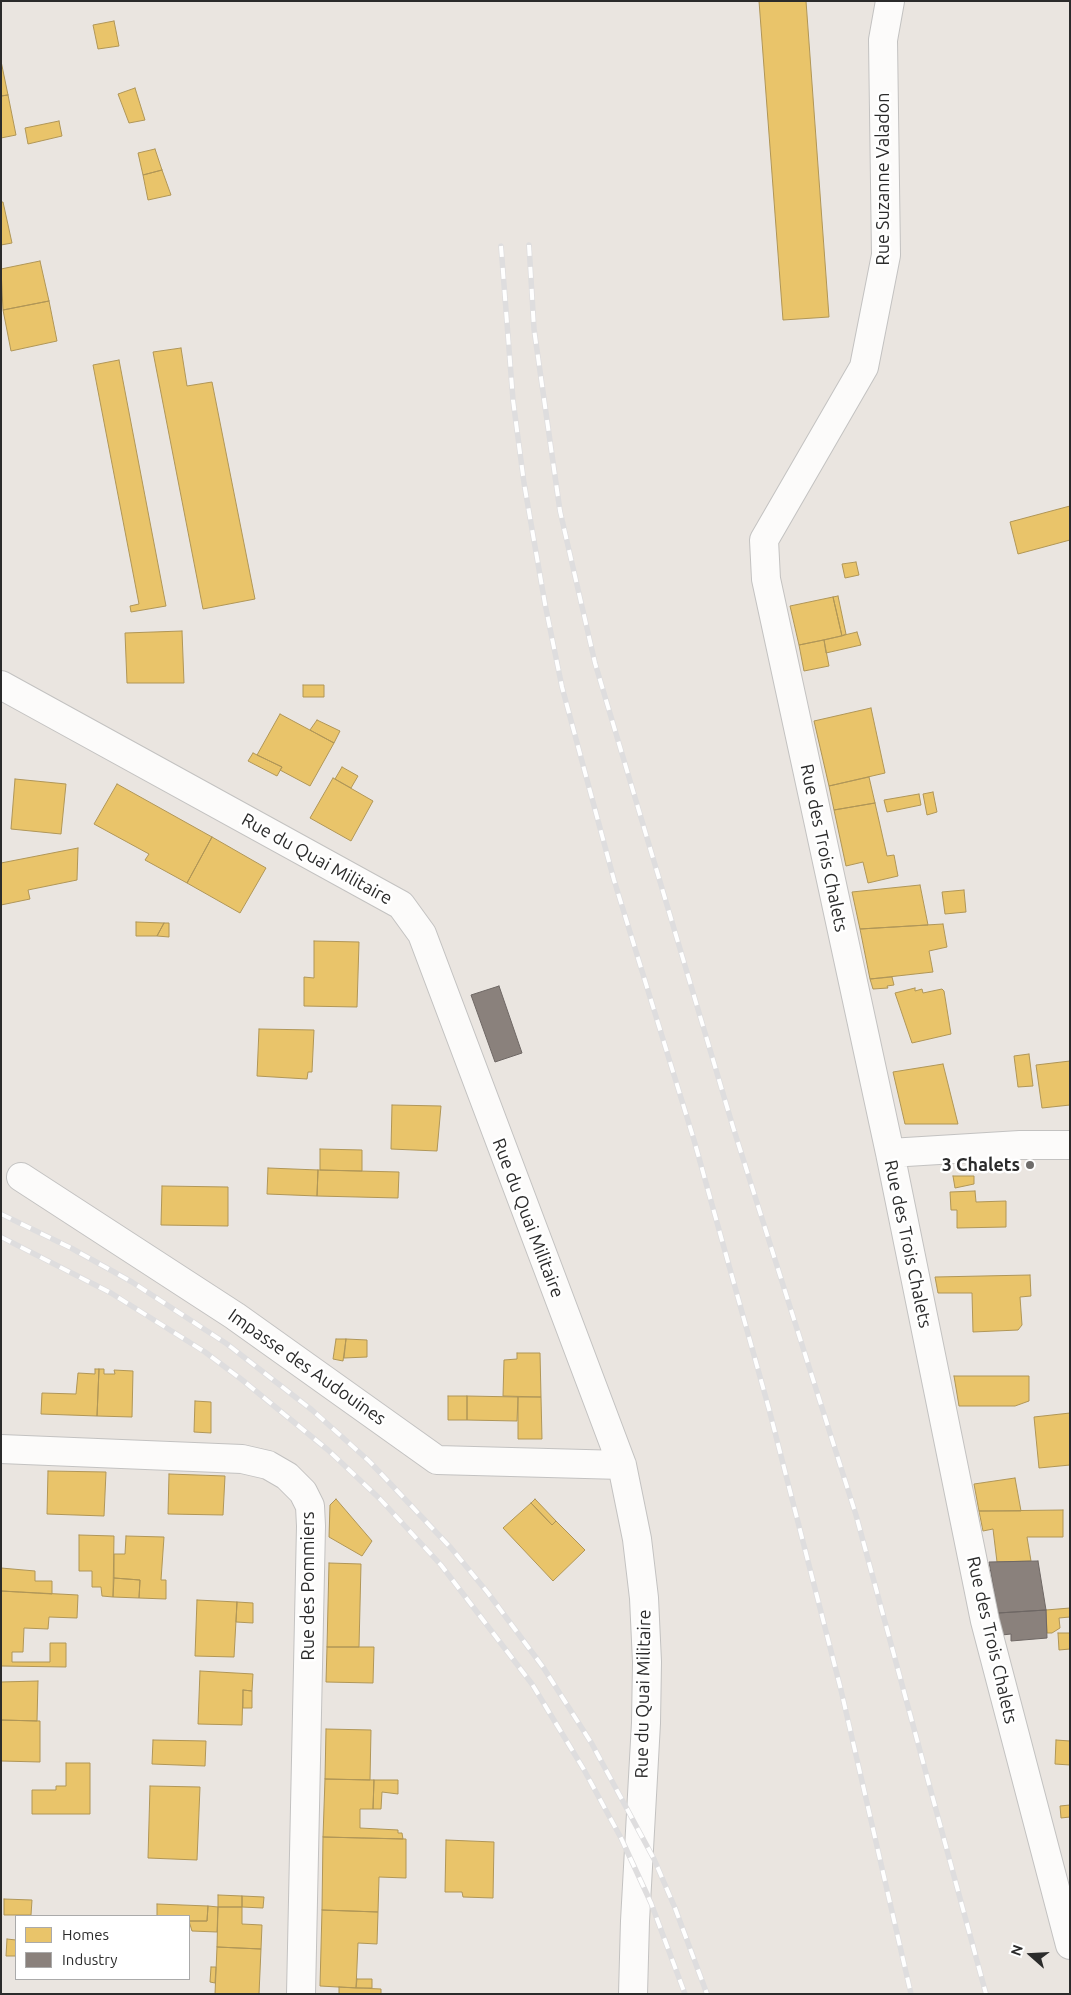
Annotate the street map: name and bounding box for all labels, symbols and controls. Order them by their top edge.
street label: Rue Suzanne Valadon [872,92,894,266]
street label: Rue des Trois Chalets [796,762,852,934]
street label: Rue du Quai Militaire [238,809,396,909]
street label: Rue du Quai Militaire [488,1135,568,1301]
place label: 3 Chalets [942,1154,1020,1176]
street label: Rue des Trois Chalets [880,1158,936,1330]
marker: 3 Chalets [1024,1159,1036,1171]
street label: Impasse des Audouines [224,1304,390,1430]
street label: Rue des Pommiers [297,1511,319,1661]
street label: Rue des Trois Chalets [962,1554,1022,1726]
street label: Rue du Quai Militaire [631,1609,655,1779]
legend [15,1915,190,1980]
text: Homes [62,1926,109,1943]
north arrow [1006,1930,1056,1980]
text: N [1008,1943,1026,1958]
text: Industry [62,1951,117,1968]

